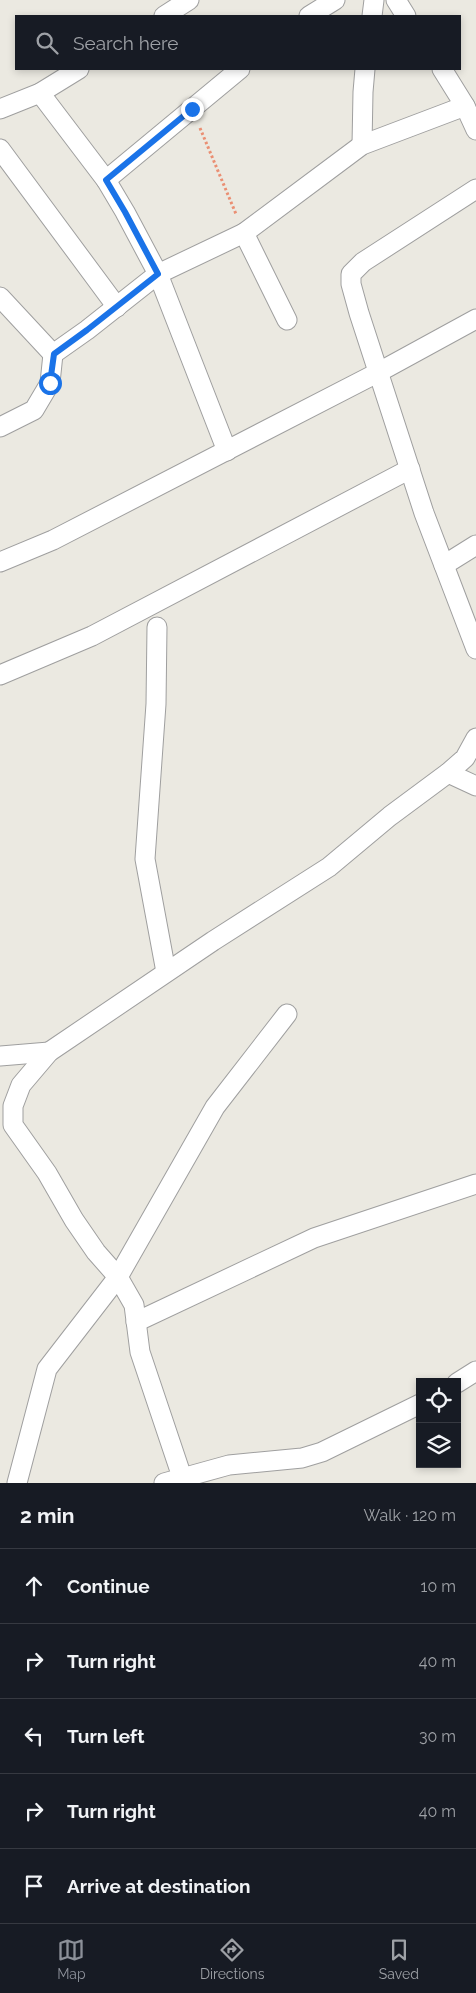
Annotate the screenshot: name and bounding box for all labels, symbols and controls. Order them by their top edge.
search box [15,15,461,70]
icon: search [33,29,61,57]
text: Search here [73,32,179,54]
route end [181,98,204,121]
route start [39,372,62,395]
map controls [416,1378,461,1468]
button: locate [416,1378,461,1423]
button: layers [416,1423,461,1468]
text: 2 min [20,1503,74,1528]
text: Walk · 120 m [364,1506,456,1525]
icon: ahead [20,1572,48,1600]
text: Continue [67,1575,150,1597]
text: 10 m [421,1577,456,1596]
icon: right [20,1647,48,1675]
text: Turn right [67,1650,156,1672]
text: 40 m [419,1652,456,1671]
icon: left [20,1722,48,1750]
text: Turn left [67,1725,144,1747]
text: 30 m [419,1727,456,1746]
icon: right [20,1797,48,1825]
text: Turn right [67,1800,156,1822]
text: 40 m [419,1802,456,1821]
icon: arrive [20,1872,48,1900]
text: Arrive at destination [67,1875,251,1897]
tab: Map [57,1936,86,1982]
tab: Directions [200,1936,265,1982]
tab: Saved [379,1936,419,1982]

